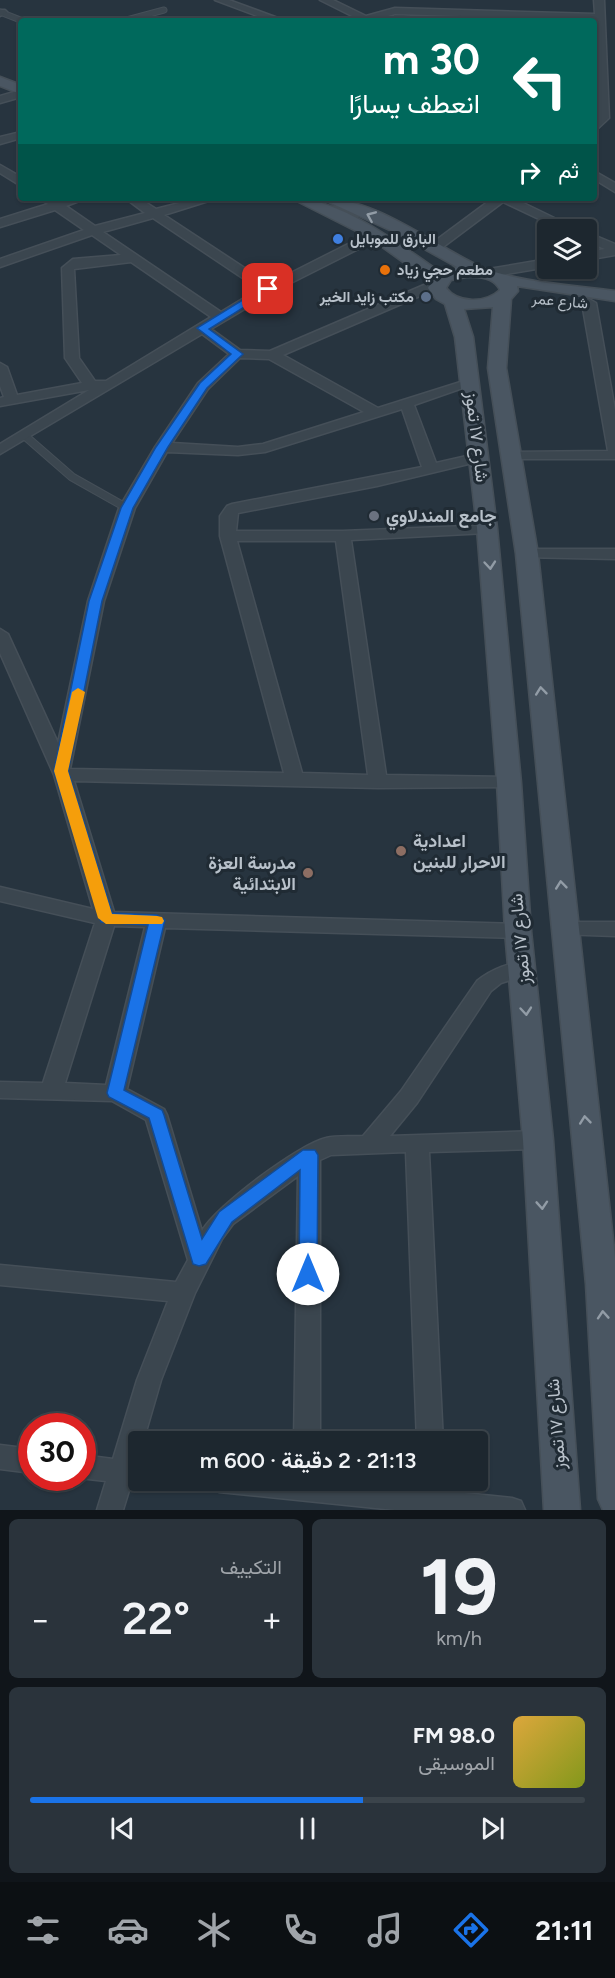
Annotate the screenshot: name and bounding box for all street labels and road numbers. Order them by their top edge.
street label: شارع عمر [530,290,589,314]
street label: شارع ١٧ تموز [459,390,493,484]
street label: شارع ١٧ تموز [505,893,536,986]
street label: شارع ١٧ تموز [542,1378,571,1471]

